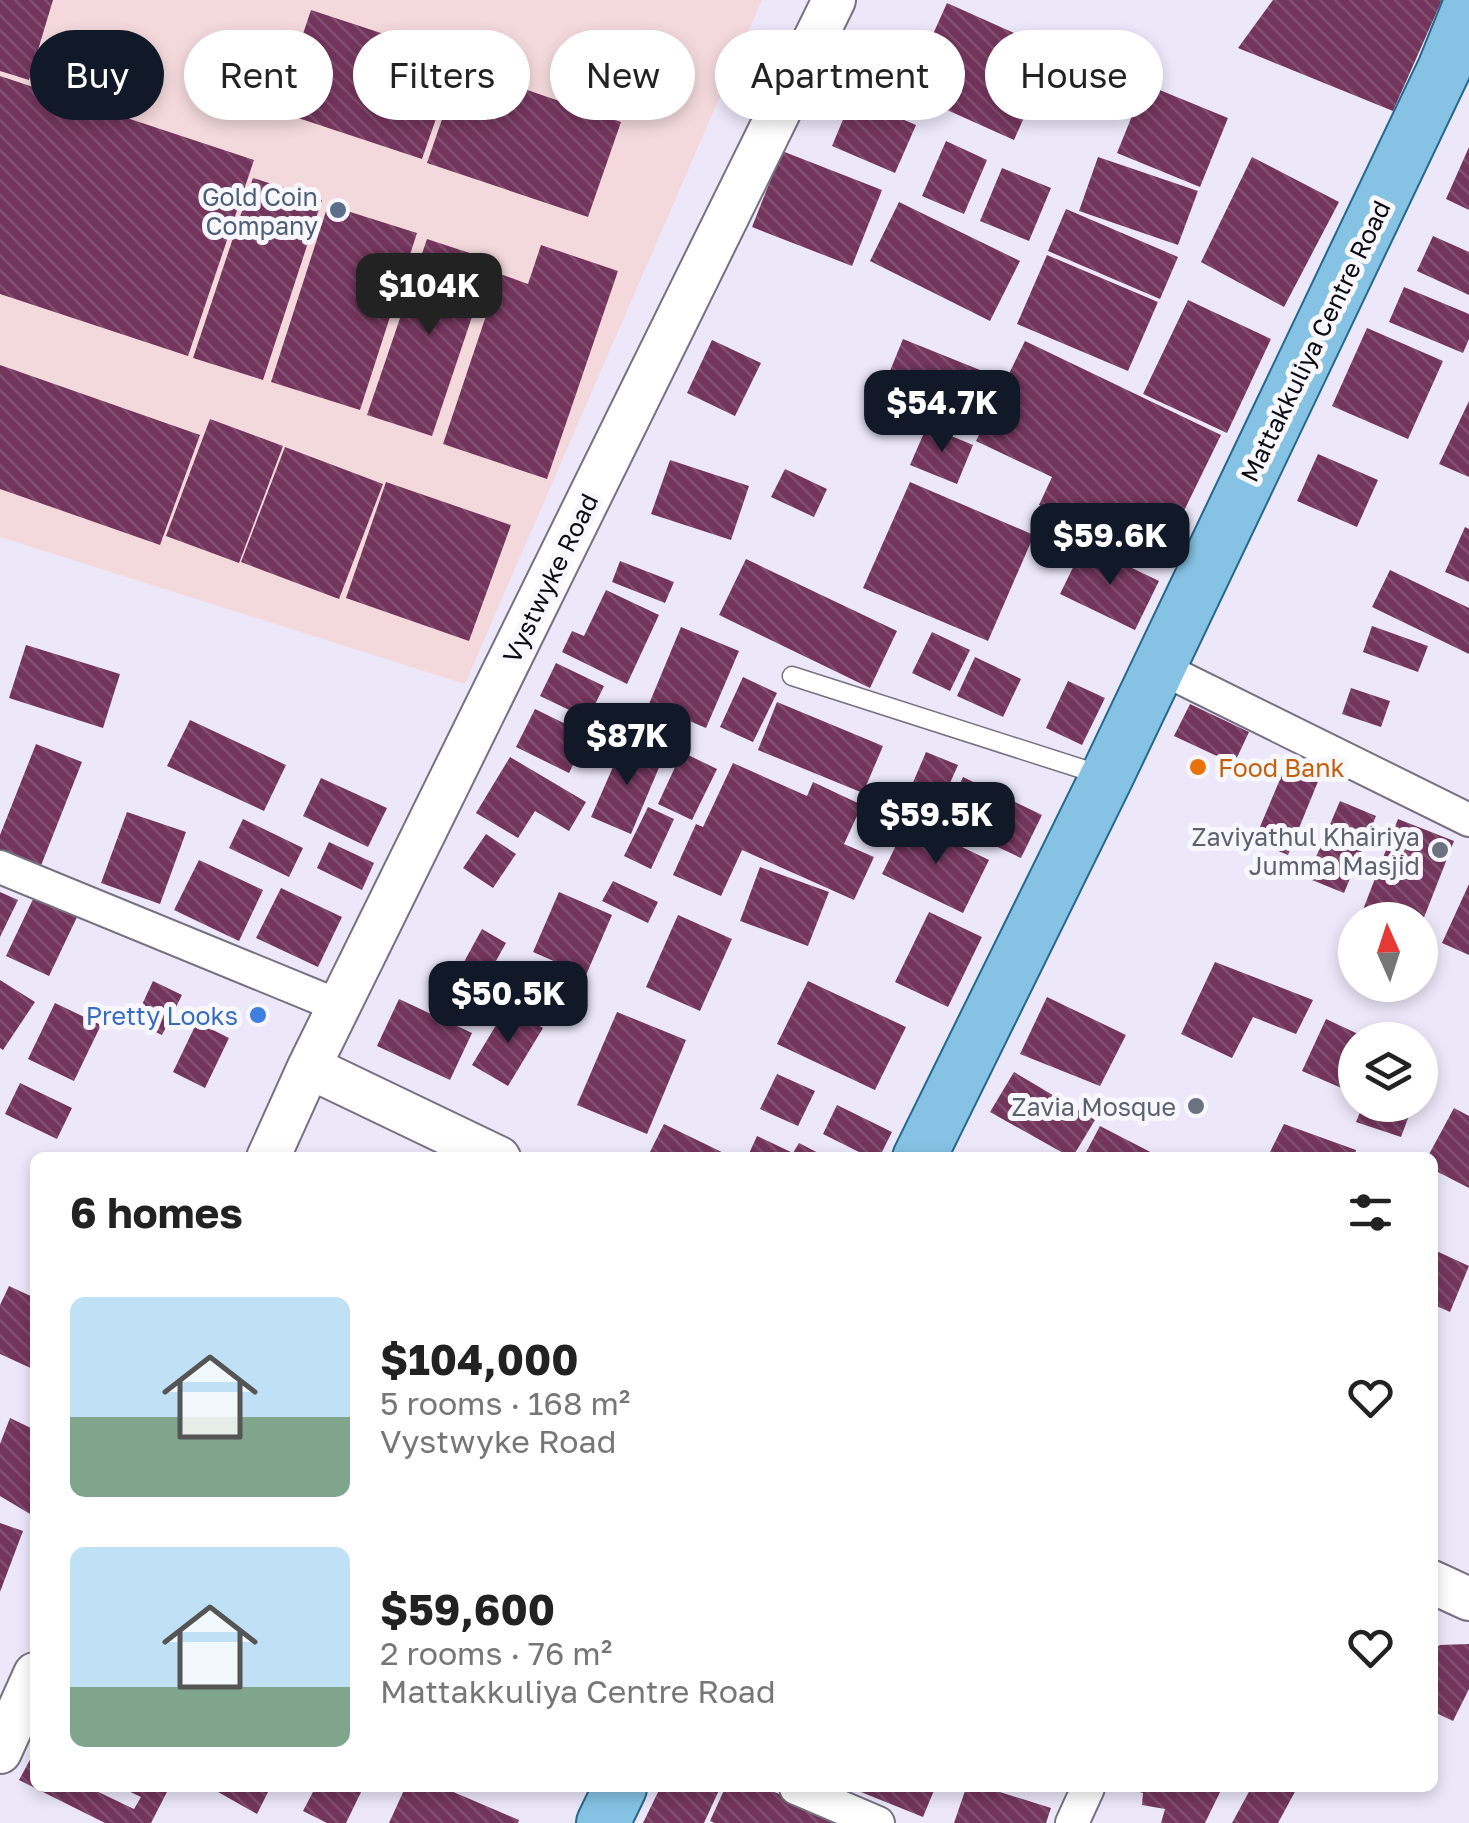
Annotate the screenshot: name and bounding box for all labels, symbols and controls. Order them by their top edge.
chip: Buy [30,30,164,120]
chip: Rent [184,30,333,120]
chip: Filters [353,30,530,120]
chip: New [550,30,695,120]
chip: Apartment [715,30,965,120]
chip: House [985,30,1163,120]
place label: Gold Coin Company [202,181,318,241]
street label: Mattakkuliya Centre Road [1233,195,1397,487]
marker: Gold Coin Company [327,199,349,221]
pin: $104K [359,253,499,338]
text: $104K [378,266,480,304]
pin: $54.7K [861,370,1023,455]
text: $54.7K [886,383,998,421]
street label: Vystwyke Road [496,488,604,668]
pin: $59.6K [1029,503,1191,588]
text: $59.6K [1052,516,1168,554]
pin: $87K [568,703,686,788]
text: $87K [586,716,668,754]
place label: Food Bank [1218,752,1345,783]
marker: Food Bank [1187,756,1209,778]
pin: $59.5K [855,782,1017,867]
text: $59.5K [879,795,993,833]
place label: Zaviyathul Khairiya Jumma Masjid [1192,821,1420,881]
marker: Zaviyathul Khairiya Jumma Masjid [1429,839,1451,861]
north arrow [1338,902,1438,1002]
map controls [1338,902,1438,1122]
pin: $50.5K [427,961,589,1046]
text: $50.5K [451,974,565,1012]
place label: Pretty Looks [86,1000,238,1031]
marker: Pretty Looks [247,1004,269,1026]
button: layers [1338,1022,1438,1122]
place label: Zavia Mosque [1012,1091,1176,1122]
marker: Zavia Mosque [1185,1095,1207,1117]
icon: filters [1343,1185,1398,1240]
text: 6 homes [70,1187,243,1237]
text: $104,000 [380,1334,579,1384]
icon: home [150,1337,270,1457]
icon: heart [1343,1370,1398,1425]
text: 5 rooms · 168 m² [380,1384,630,1422]
text: Vystwyke Road [380,1422,616,1460]
text: $59,600 [380,1584,555,1634]
icon: home [150,1587,270,1707]
icon: heart [1343,1620,1398,1675]
text: 2 rooms · 76 m² [380,1634,612,1672]
text: Mattakkuliya Centre Road [380,1672,776,1710]

